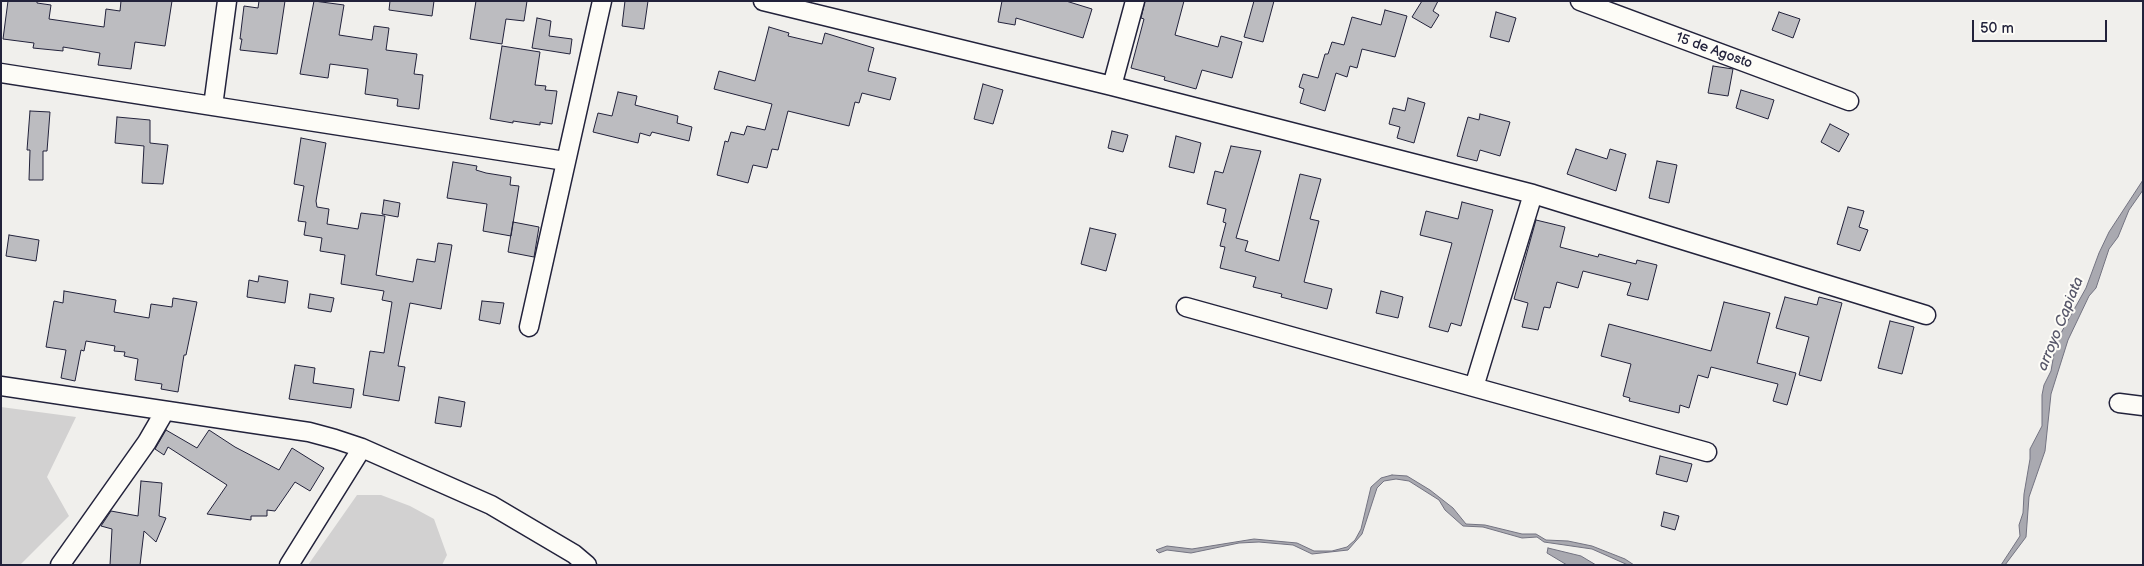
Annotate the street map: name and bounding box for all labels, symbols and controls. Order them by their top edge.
scale bar [1974,10,2109,42]
text: 50 m [1980,19,2014,38]
street label: 15 de Agosto [1673,29,1755,73]
water label: arroyo Capiata [2034,275,2088,373]

